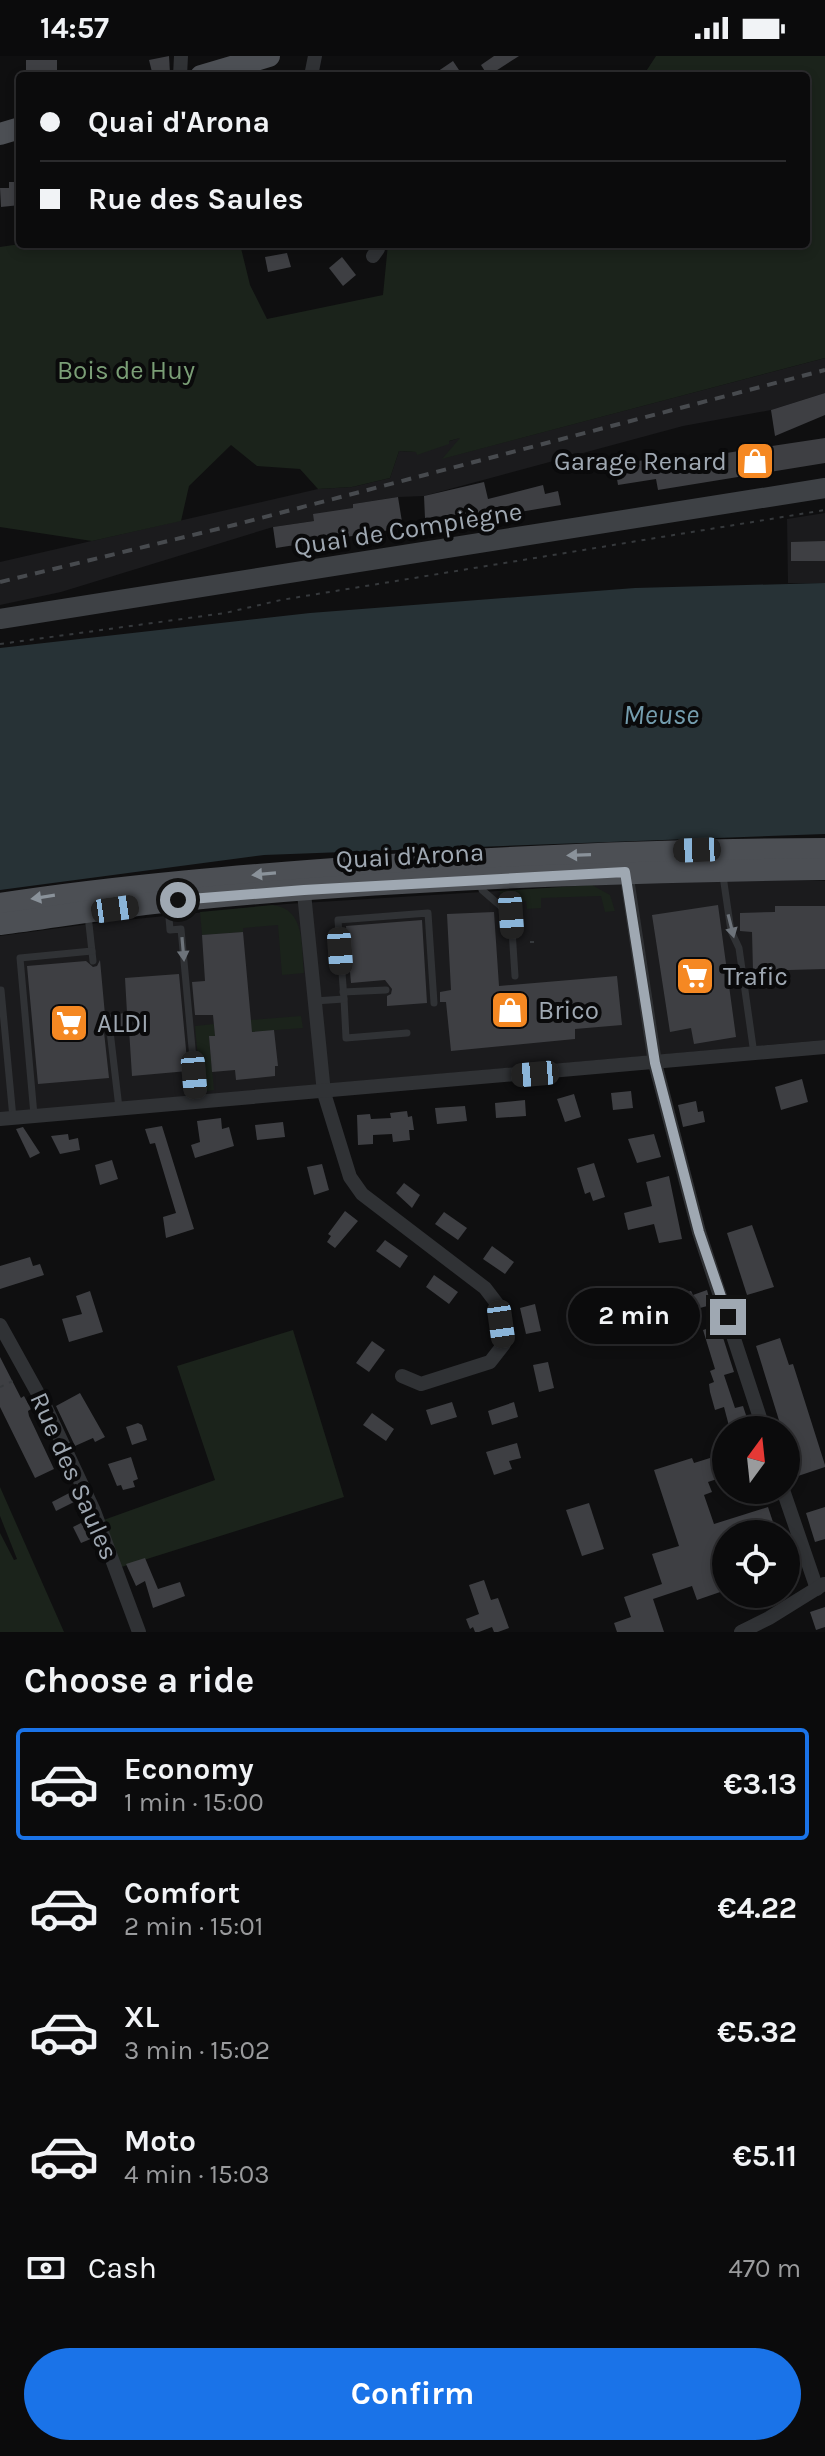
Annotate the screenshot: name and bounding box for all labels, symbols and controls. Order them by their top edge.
text: 14:57 [40,10,109,46]
text: Quai d'Arona [88,104,270,140]
text: Rue des Saules [88,181,304,217]
park label: Bois de Huy [57,355,195,386]
shop icon: Garage Renard [734,440,776,482]
place label: Garage Renard [554,446,727,477]
street label: Quai de Compiègne [292,496,524,562]
water label: Meuse [623,698,699,731]
street label: Quai d'Arona [335,837,485,875]
car [673,837,721,863]
one-way arrow [566,848,591,861]
one-way arrow [251,868,276,881]
route start [160,882,196,918]
car [497,890,525,940]
one-way arrow [30,892,55,904]
car [90,894,140,924]
one-way arrow [726,914,738,939]
car [326,926,354,976]
one-way arrow [177,937,190,962]
supermarket icon: Trafic [674,955,716,997]
place label: Trafic [723,961,788,992]
shop icon: Brico [489,989,531,1031]
place label: Brico [538,995,599,1026]
supermarket icon: ALDI [48,1002,90,1044]
place label: ALDI [97,1008,149,1039]
car [180,1050,208,1100]
car [510,1060,560,1088]
callout: 2 min [568,1289,700,1345]
car [486,1299,516,1349]
route end [710,1299,746,1335]
text: 2 min [598,1300,670,1331]
street label: Rue des Saules [23,1388,125,1564]
north arrow [712,1416,800,1504]
map controls [712,1416,800,1608]
button: locate [712,1520,800,1608]
text: Choose a ride [24,1659,254,1701]
icon: car [28,1748,100,1820]
text: Economy [124,1751,254,1787]
text: €3.13 [724,1766,797,1802]
text: 1 min · 15:00 [124,1787,264,1818]
icon: car [28,1872,100,1944]
text: Comfort [124,1875,240,1911]
text: €4.22 [717,1890,797,1926]
text: 2 min · 15:01 [124,1911,263,1942]
icon: car [28,1996,100,2068]
text: XL [124,1999,159,2035]
text: €5.32 [717,2014,797,2050]
text: 3 min · 15:02 [124,2035,270,2066]
icon: car [28,2120,100,2192]
text: Moto [124,2123,196,2159]
text: €5.11 [733,2138,797,2174]
text: 4 min · 15:03 [124,2159,270,2190]
icon: cash [24,2246,68,2290]
text: Cash [88,2250,157,2286]
text: 470 m [728,2253,801,2284]
button: Confirm [24,2348,801,2440]

